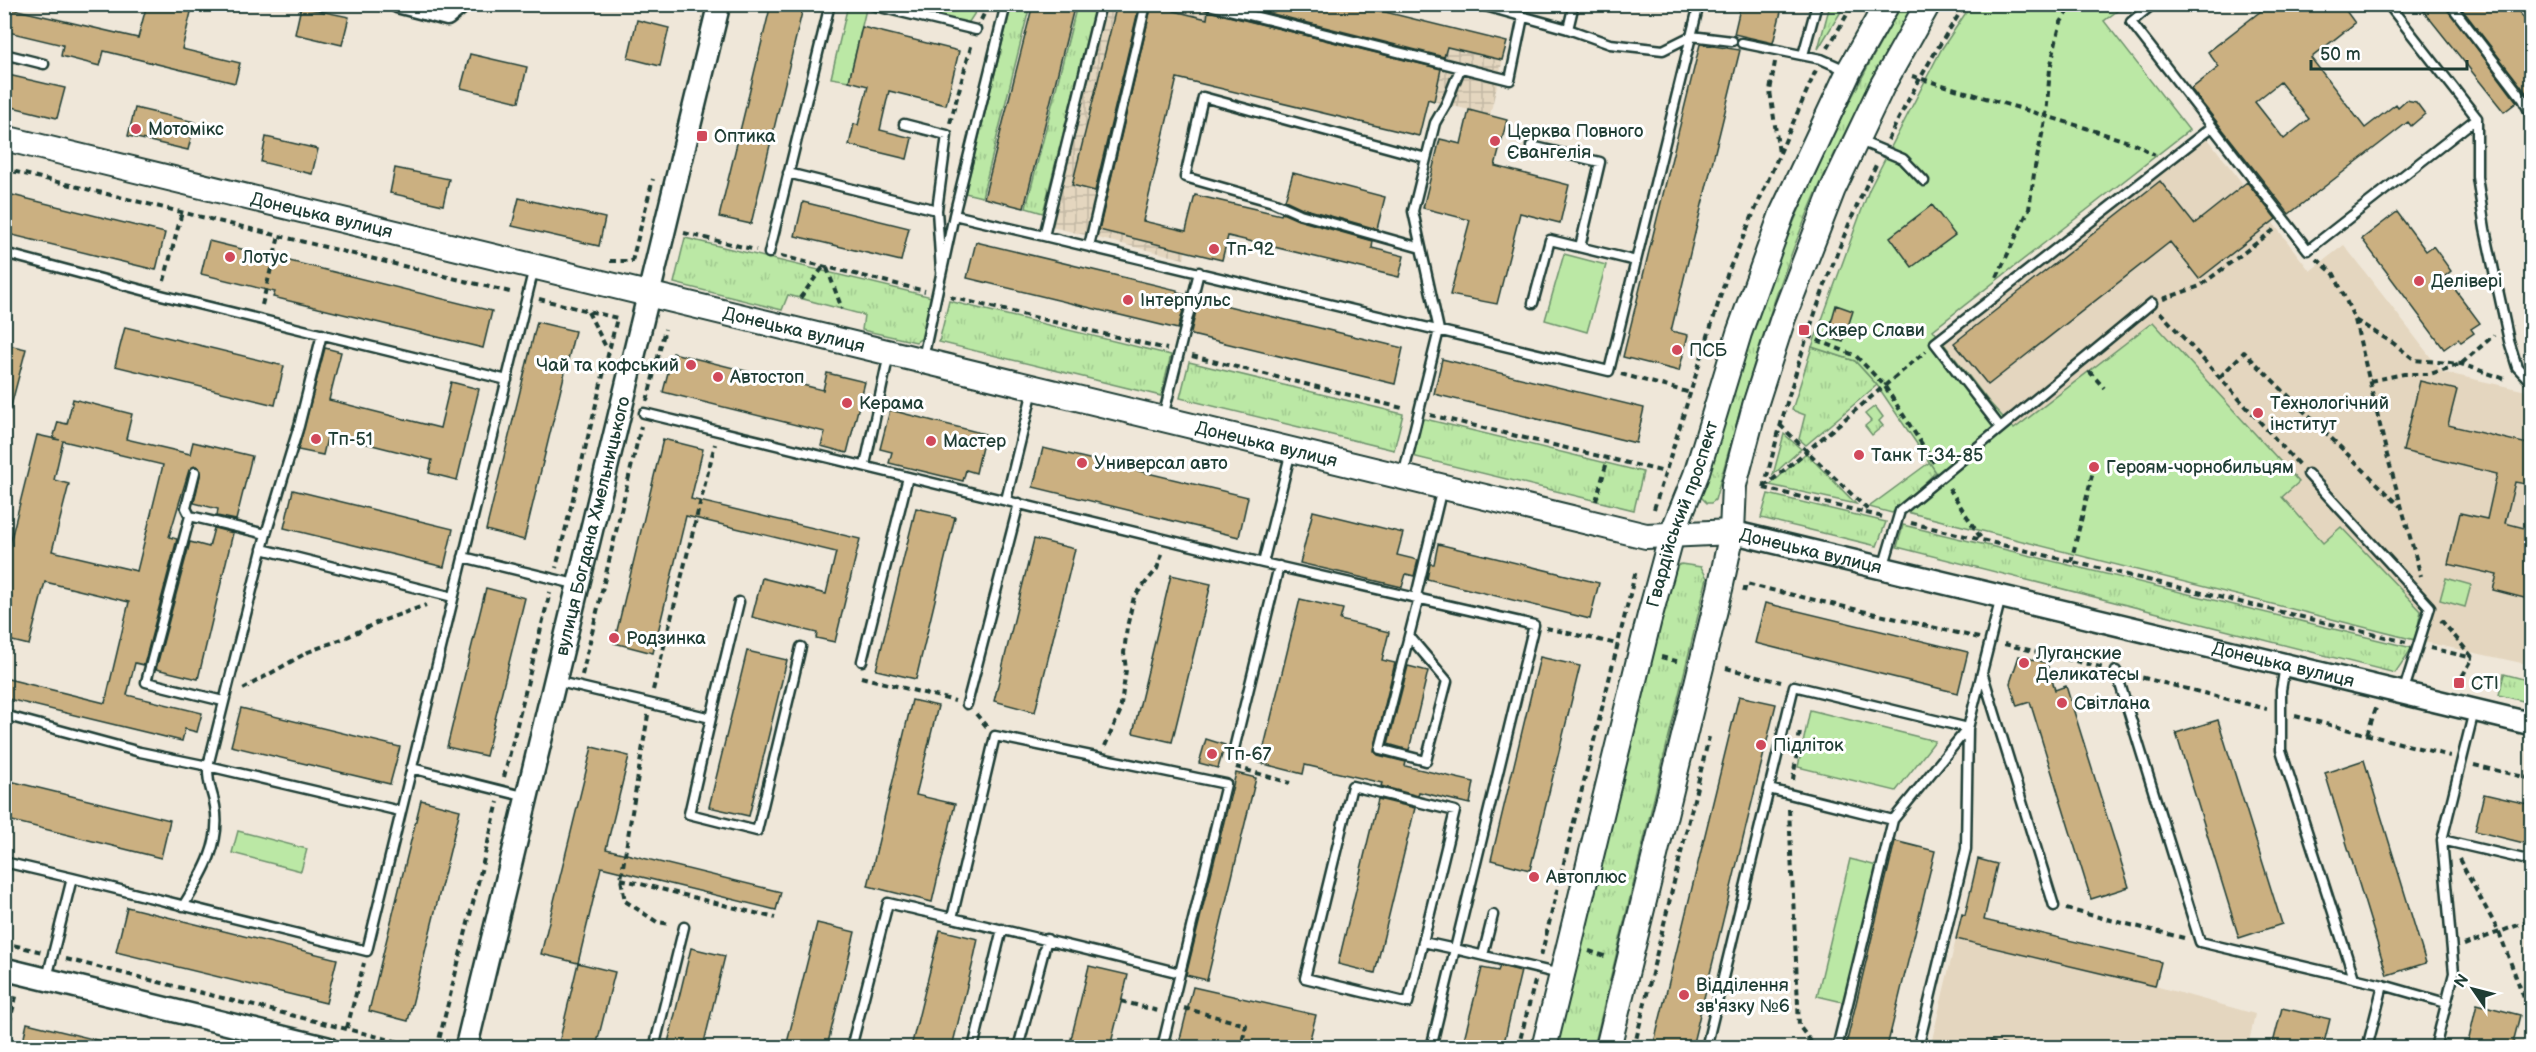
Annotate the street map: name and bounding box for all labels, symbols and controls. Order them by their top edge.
scale bar [2311,33,2467,71]
text: 50 m [2320,44,2361,65]
place label: Мотомікс [148,119,224,140]
place label: Церква Повного Євангелія [1507,121,1643,163]
marker: Мотомікс [129,122,143,136]
place label: Оптика [714,126,776,147]
marker: Оптика [695,129,709,143]
marker: Церква Повного Євангелія [1488,134,1502,148]
street label: Донецька вулиця [249,188,395,242]
place label: Тп-92 [1226,239,1275,260]
marker: Тп-92 [1207,242,1221,256]
place label: Лотус [241,247,288,268]
marker: Лотус [223,250,237,264]
place label: Делівері [2431,271,2502,292]
marker: Делівері [2412,274,2426,288]
place label: Інтерпульс [1140,290,1231,311]
marker: Інтерпульс [1121,293,1135,307]
street label: Донецька вулиця [721,302,867,357]
place label: Сквер Слави [1816,320,1925,341]
marker: Сквер Слави [1797,323,1811,337]
place label: ПСБ [1689,340,1728,361]
marker: ПСБ [1670,343,1684,357]
place label: Чай та кофський [536,355,679,376]
marker: Чай та кофський [684,358,698,372]
place label: Автостоп [729,367,804,388]
marker: Автостоп [711,370,725,384]
place label: Керама [859,393,924,414]
place label: Технологічний інститут [2270,393,2389,435]
street label: вулиця Богдана Хмельницького [551,394,634,658]
marker: Керама [840,396,854,410]
marker: Технологічний інститут [2251,406,2265,420]
street label: Донецька вулиця [1193,417,1340,471]
street label: Гвардійський проспект [1642,418,1723,609]
place label: Тп-51 [328,429,373,450]
place label: Мастер [943,431,1006,452]
marker: Тп-51 [309,432,323,446]
marker: Мастер [924,434,938,448]
place label: Танк Т-34-85 [1871,445,1983,466]
marker: Танк Т-34-85 [1852,448,1866,462]
place label: Универсал авто [1094,453,1228,474]
marker: Универсал авто [1075,456,1089,470]
place label: Героям-чорнобильцям [2106,457,2294,478]
marker: Героям-чорнобильцям [2087,460,2101,474]
street label: Донецька вулиця [1738,524,1884,578]
place label: Родзинка [626,628,706,649]
marker: Родзинка [607,631,621,645]
street label: Донецька вулиця [2210,637,2356,691]
place label: Луганские Деликатесы [2035,643,2139,685]
marker: Луганские Деликатесы [2017,656,2031,670]
place label: СТІ [2471,673,2499,694]
marker: СТІ [2452,676,2466,690]
place label: Світлана [2074,693,2150,714]
marker: Світлана [2055,696,2069,710]
place label: Підліток [1773,735,1844,756]
marker: Підліток [1754,738,1768,752]
place label: Тп-67 [1224,744,1271,765]
marker: Тп-67 [1205,747,1219,761]
place label: Автоплюс [1545,867,1627,888]
marker: Автоплюс [1527,870,1541,884]
north arrow [2443,959,2503,1019]
text: N [2451,971,2473,992]
place label: Відділення зв'язку №6 [1696,975,1790,1017]
marker: Відділення зв'язку №6 [1677,988,1691,1002]

